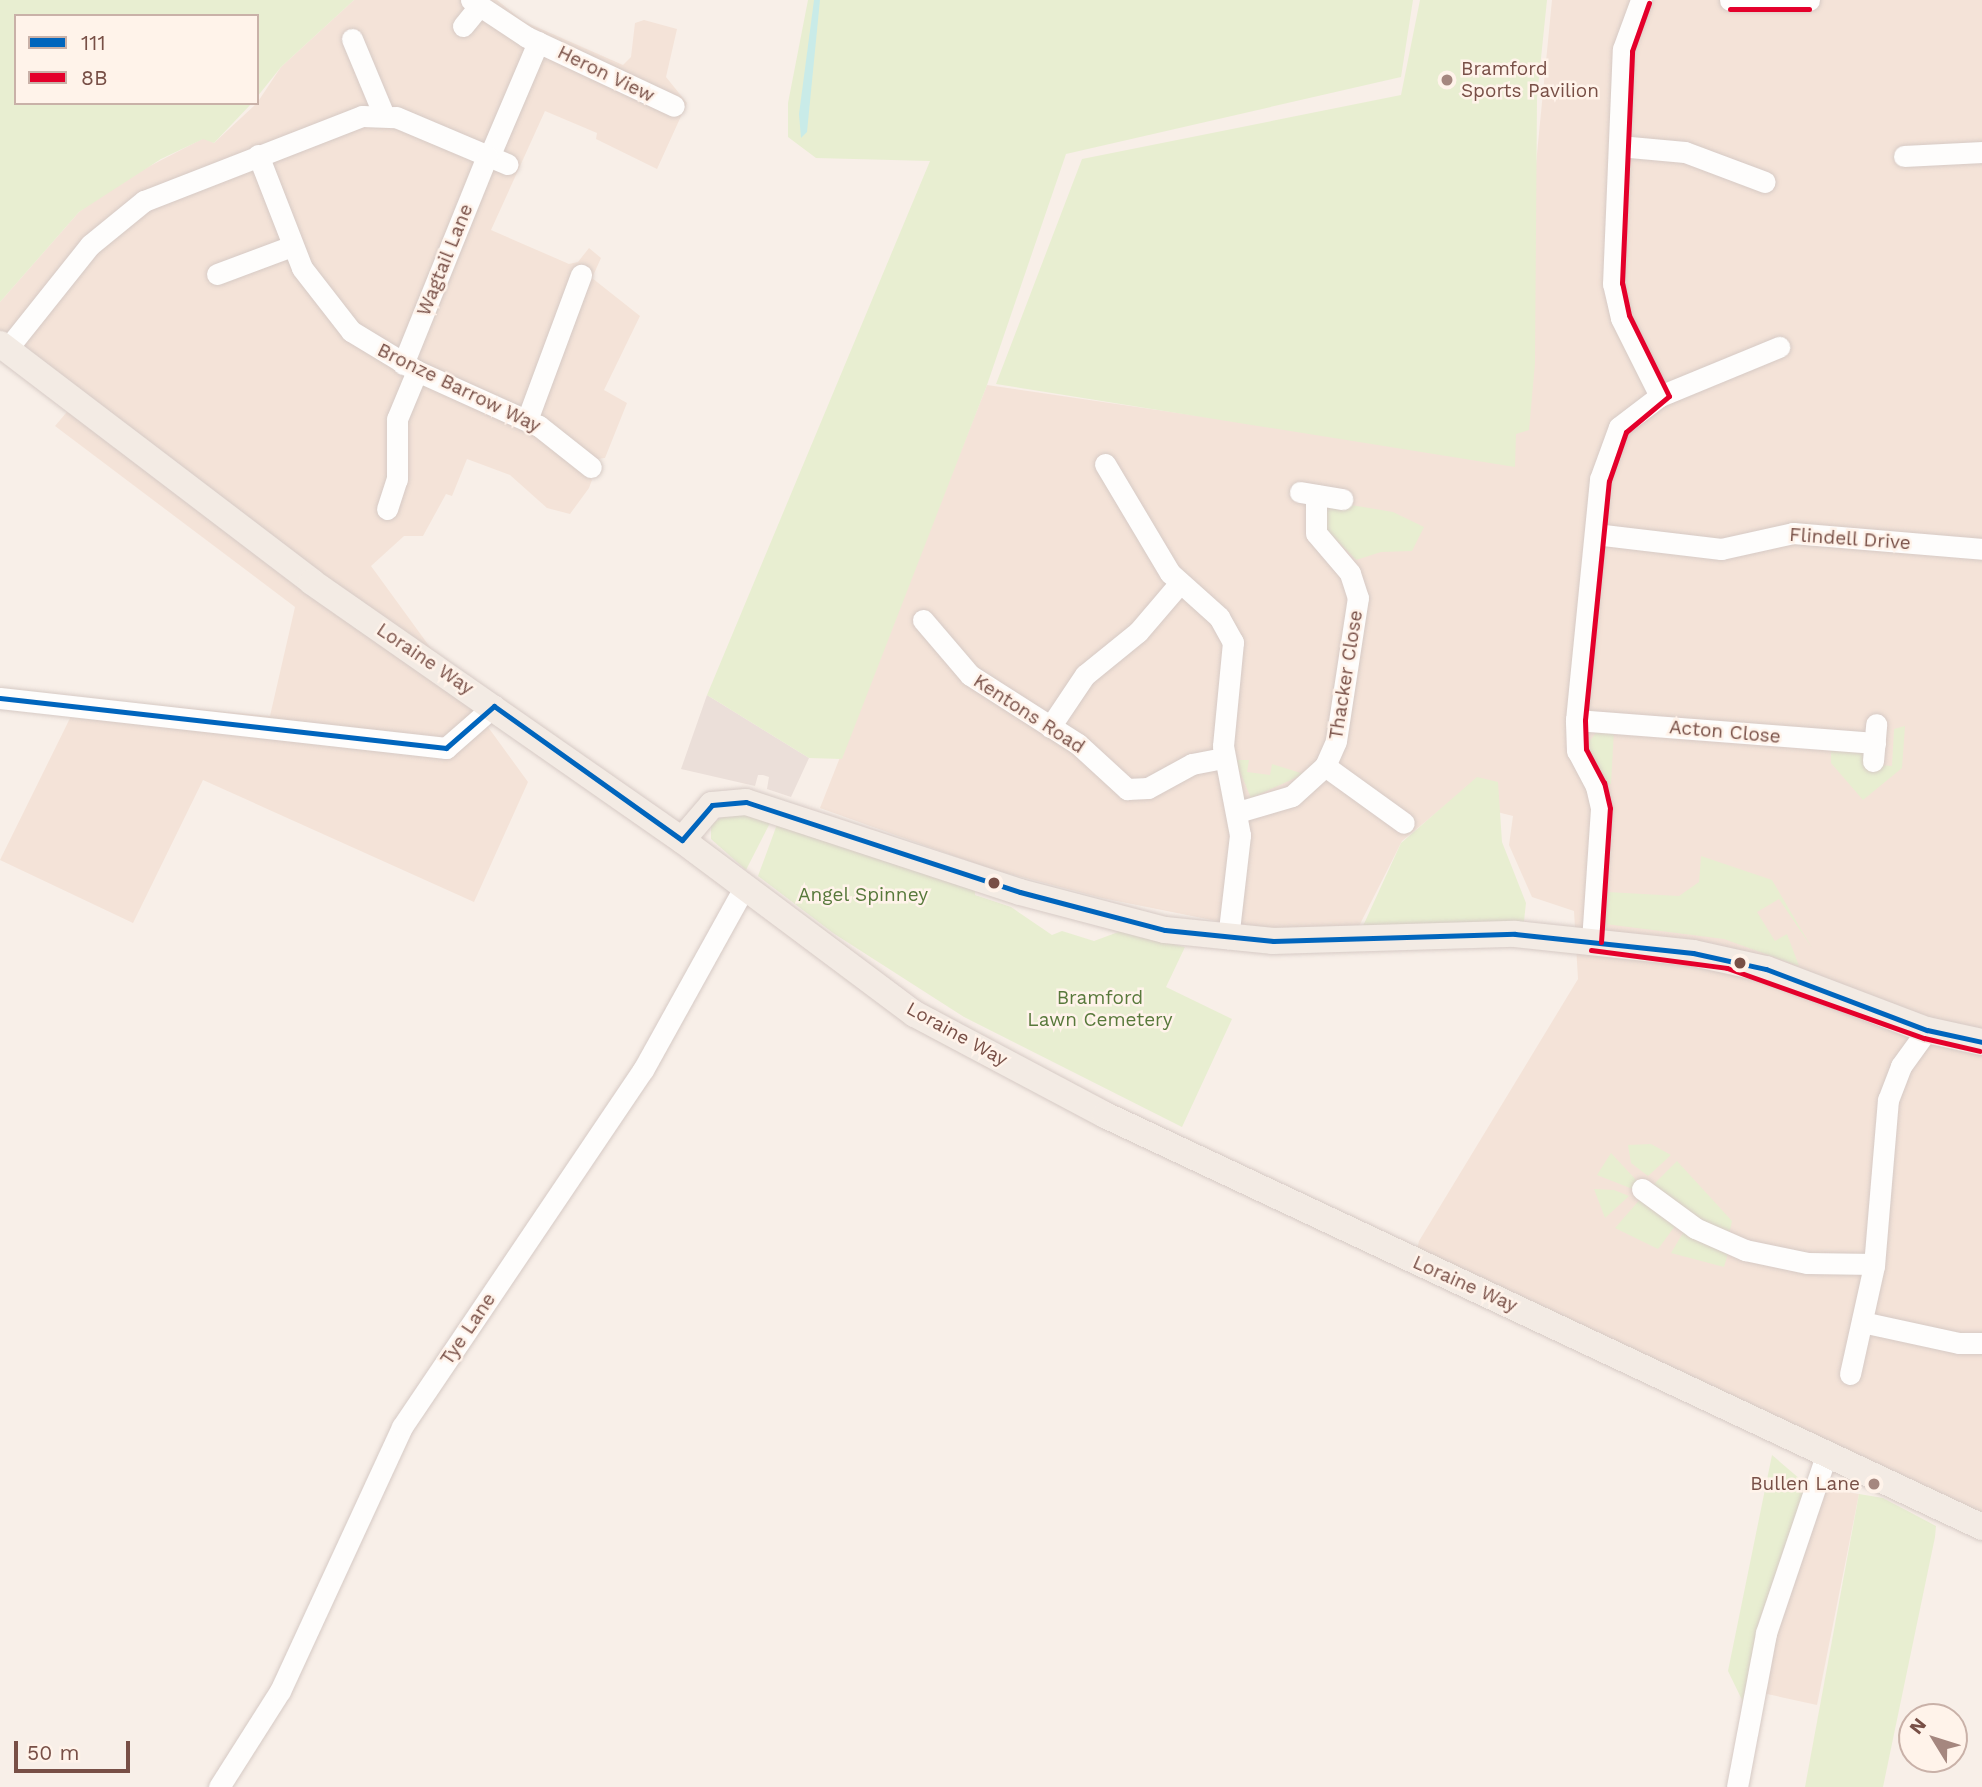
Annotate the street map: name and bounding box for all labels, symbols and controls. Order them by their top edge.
legend [14,14,259,105]
text: 111 [81,30,106,55]
street label: Heron View [553,41,659,107]
place label: Bramford Sports Pavilion [1461,58,1599,102]
text: 8B [81,65,108,90]
marker: Bramford Sports Pavilion [1439,72,1455,88]
street label: Wagtail Lane [412,200,478,320]
street label: Bronze Barrow Way [373,338,545,438]
street label: Flindell Drive [1788,523,1912,555]
street label: Thacker Close [1324,608,1368,742]
street label: Loraine Way [372,618,478,700]
street label: Kentons Road [969,670,1089,758]
street label: Acton Close [1668,716,1782,748]
unlabelled marker [987,876,1001,890]
park label: Angel Spinney [798,884,928,906]
unlabelled marker [1733,956,1747,970]
park label: Bramford Lawn Cemetery [1027,987,1173,1031]
street label: Loraine Way [902,997,1012,1071]
street label: Loraine Way [1409,1251,1521,1317]
street label: Tye Lane [436,1289,500,1369]
place label: Bullen Lane [1750,1473,1860,1495]
marker: Bullen Lane [1866,1476,1882,1492]
north arrow [1898,1703,1968,1773]
text: N [1904,1713,1931,1739]
scale bar [18,1728,133,1772]
text: 50 m [27,1740,79,1765]

